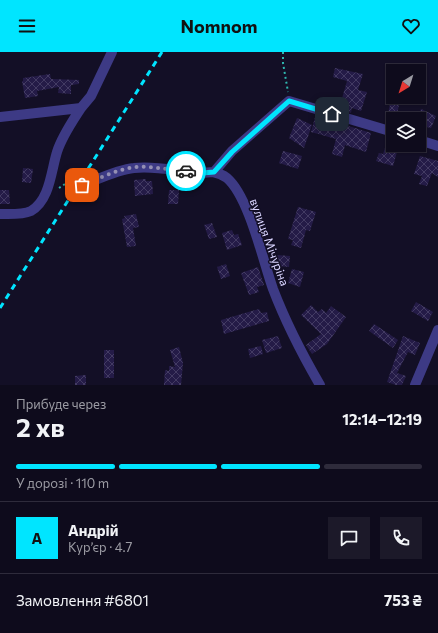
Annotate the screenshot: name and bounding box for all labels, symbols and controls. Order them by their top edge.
icon: menu [16,15,38,37]
text: Nomnom [181,15,257,37]
icon: heart [400,15,422,37]
north arrow [386,64,426,104]
map controls [386,64,426,152]
pin [315,97,349,131]
icon: home [321,103,343,125]
button: layers [386,112,426,152]
courier [166,151,206,191]
icon: car [175,160,197,182]
pin [65,168,99,202]
icon: bag [71,174,93,196]
street label: вулиця Мічуріна [248,196,292,288]
text: Прибуде через [16,396,106,412]
text: 12:14–12:19 [342,410,422,428]
text: 2 хв [16,411,65,442]
text: У дорозі · 110 m [16,475,109,491]
button: chat [328,517,370,559]
button: phone [380,517,422,559]
text: Андрій [68,521,118,539]
text: А [32,529,42,547]
text: Кур’єр · 4.7 [68,539,132,555]
text: Замовлення #6801 [16,591,149,609]
text: 753 ₴ [384,591,422,609]

